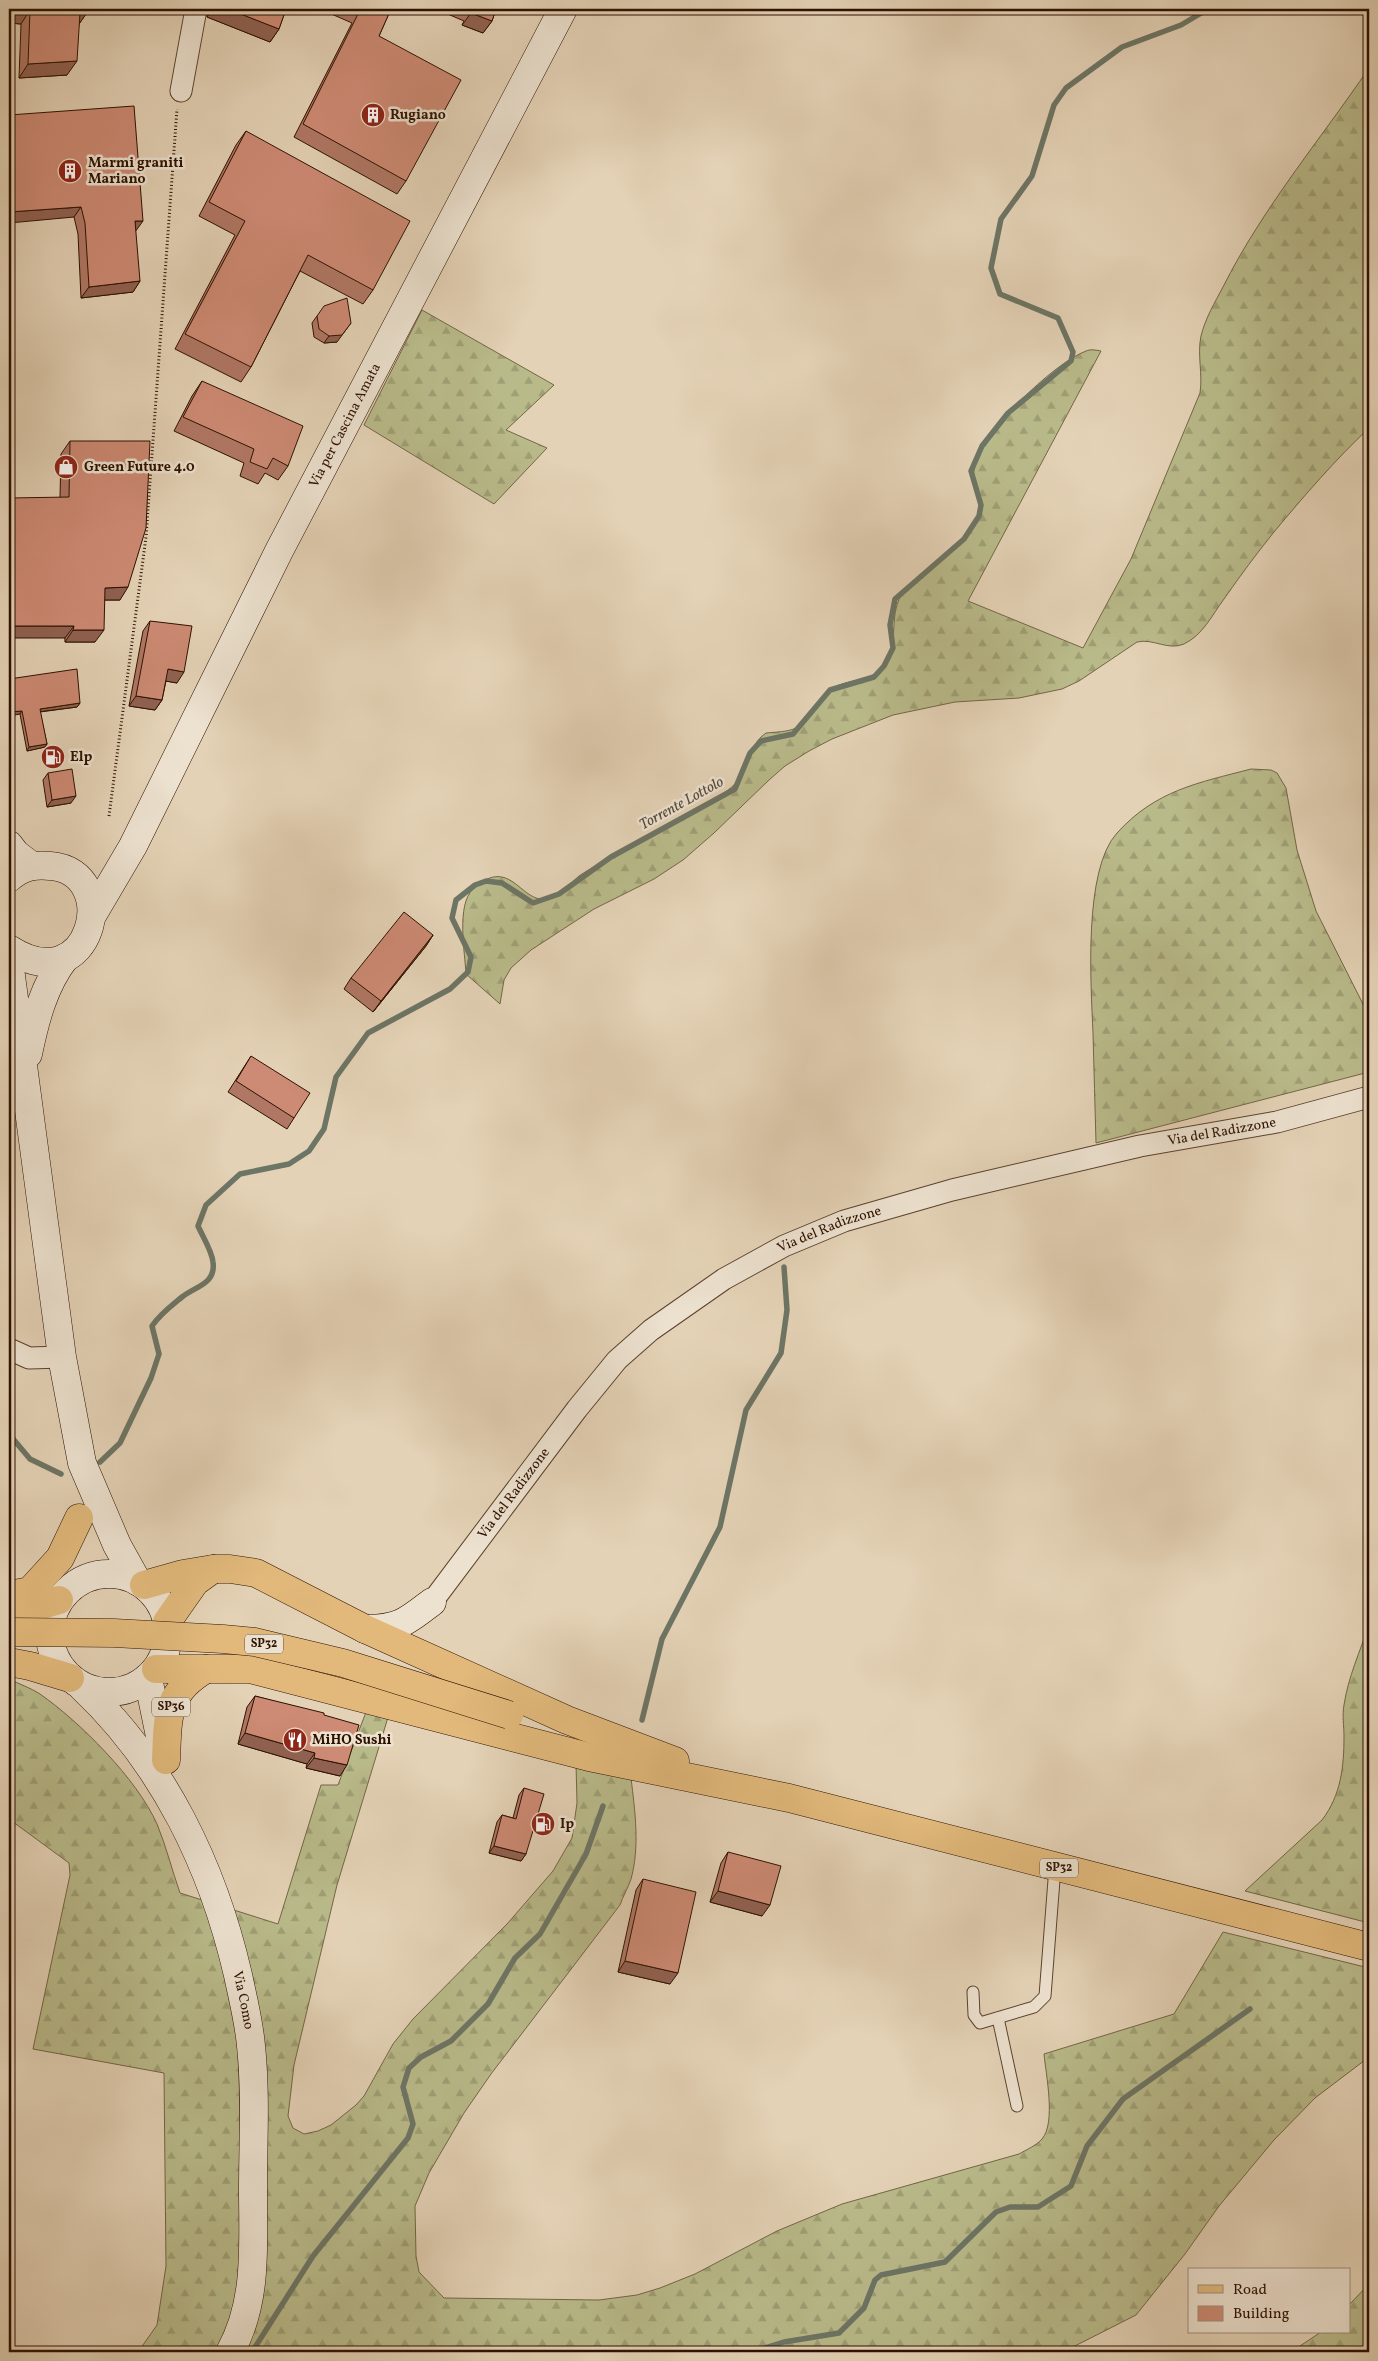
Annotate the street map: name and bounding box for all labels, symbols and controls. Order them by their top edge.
building icon: Rugiano [360,102,386,128]
place label: Rugiano [390,106,446,125]
place label: Marmi graniti Mariano [88,154,184,189]
building icon: Marmi graniti Mariano [57,158,83,184]
street label: Via per Cascina Amata [304,360,385,491]
shop icon: Green Future 4.0 [53,454,79,480]
place label: Green Future 4.0 [84,458,195,477]
fuel station icon: Elp [40,744,66,770]
place label: Elp [70,748,93,767]
water label: Torrente Lottolo [636,772,728,836]
street label: Via del Radizzone [1166,1113,1278,1150]
street label: Via del Radizzone [774,1201,884,1257]
street label: Via del Radizzone [473,1443,554,1543]
road number: SP32 [245,1635,283,1654]
road number: SP36 [152,1698,190,1716]
restaurant icon: MiHO Sushi [282,1727,308,1753]
place label: MiHO Sushi [312,1731,392,1750]
fuel station icon: Ip [530,1811,556,1837]
place label: Ip [560,1815,574,1834]
road number: SP32 [1040,1859,1078,1878]
street label: Via Como [228,1969,258,2031]
legend [1188,2268,1350,2334]
text: Road [1233,2280,1267,2301]
text: Building [1233,2304,1290,2325]

